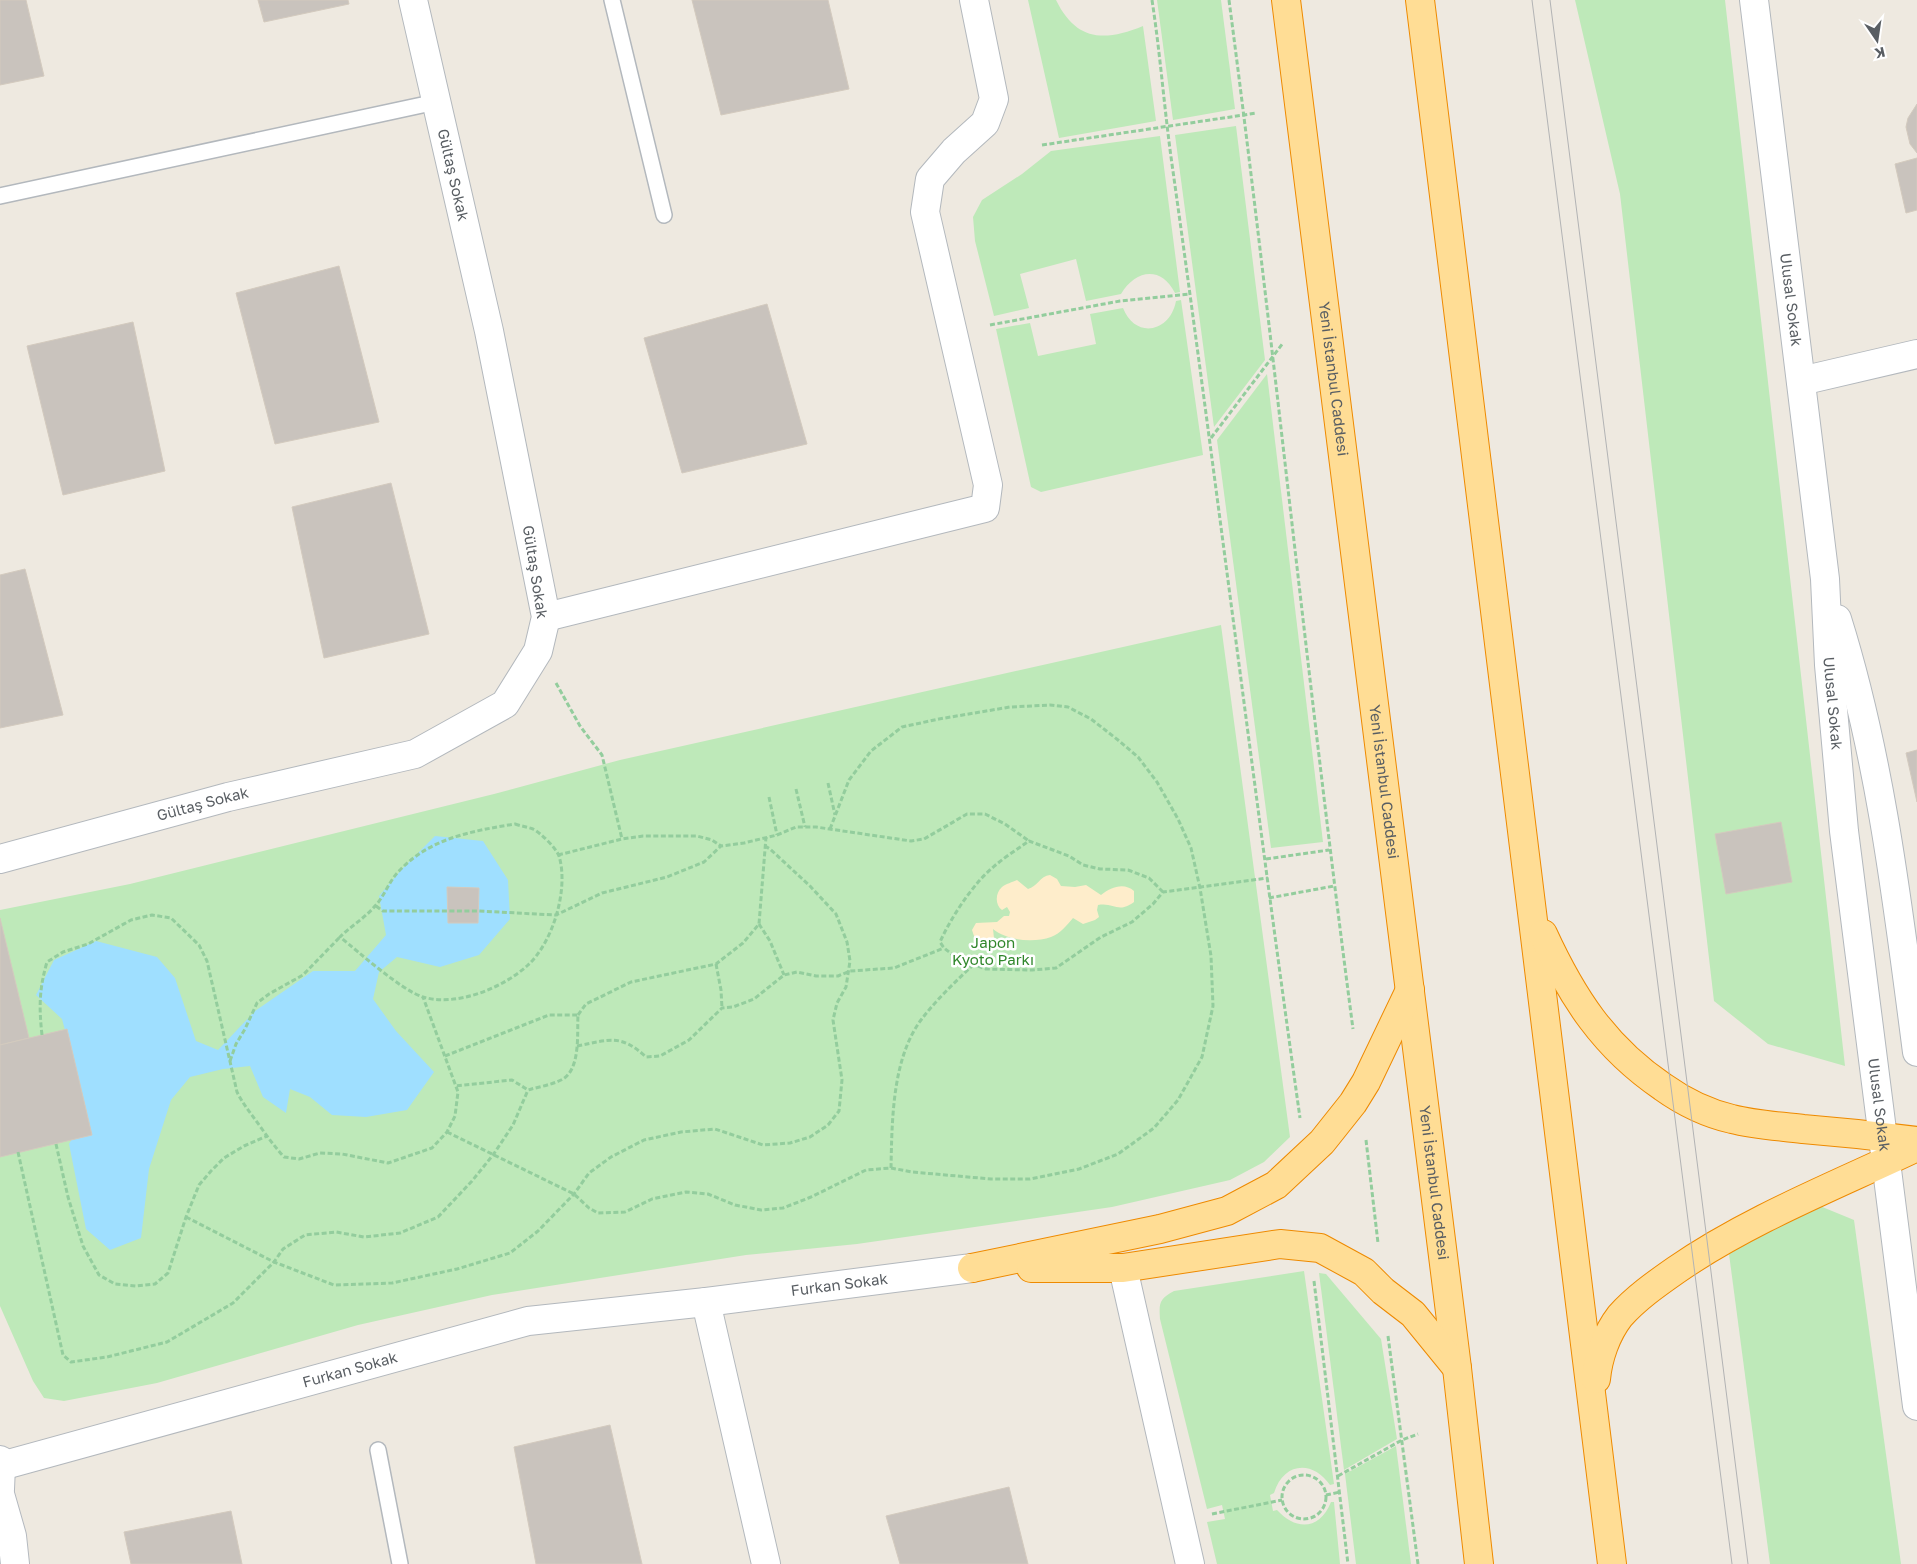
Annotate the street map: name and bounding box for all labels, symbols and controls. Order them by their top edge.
north arrow [1852,15,1902,65]
text: K [1873,44,1887,63]
street label: Gültaş Sokak [435,127,473,223]
street label: Ulusal Sokak [1777,252,1806,348]
street label: Yeni İstanbul Caddesi [1316,301,1353,457]
street label: Gültaş Sokak [520,524,552,620]
street label: Ulusal Sokak [1821,656,1847,751]
street label: Yeni İstanbul Caddesi [1366,704,1403,860]
street label: Gültaş Sokak [155,782,251,824]
park label: Japon Kyoto Parkı [952,933,1034,968]
street label: Ulusal Sokak [1865,1057,1895,1153]
street label: Yeni İstanbul Caddesi [1416,1105,1453,1261]
street label: Furkan Sokak [790,1269,889,1299]
street label: Furkan Sokak [300,1347,400,1391]

